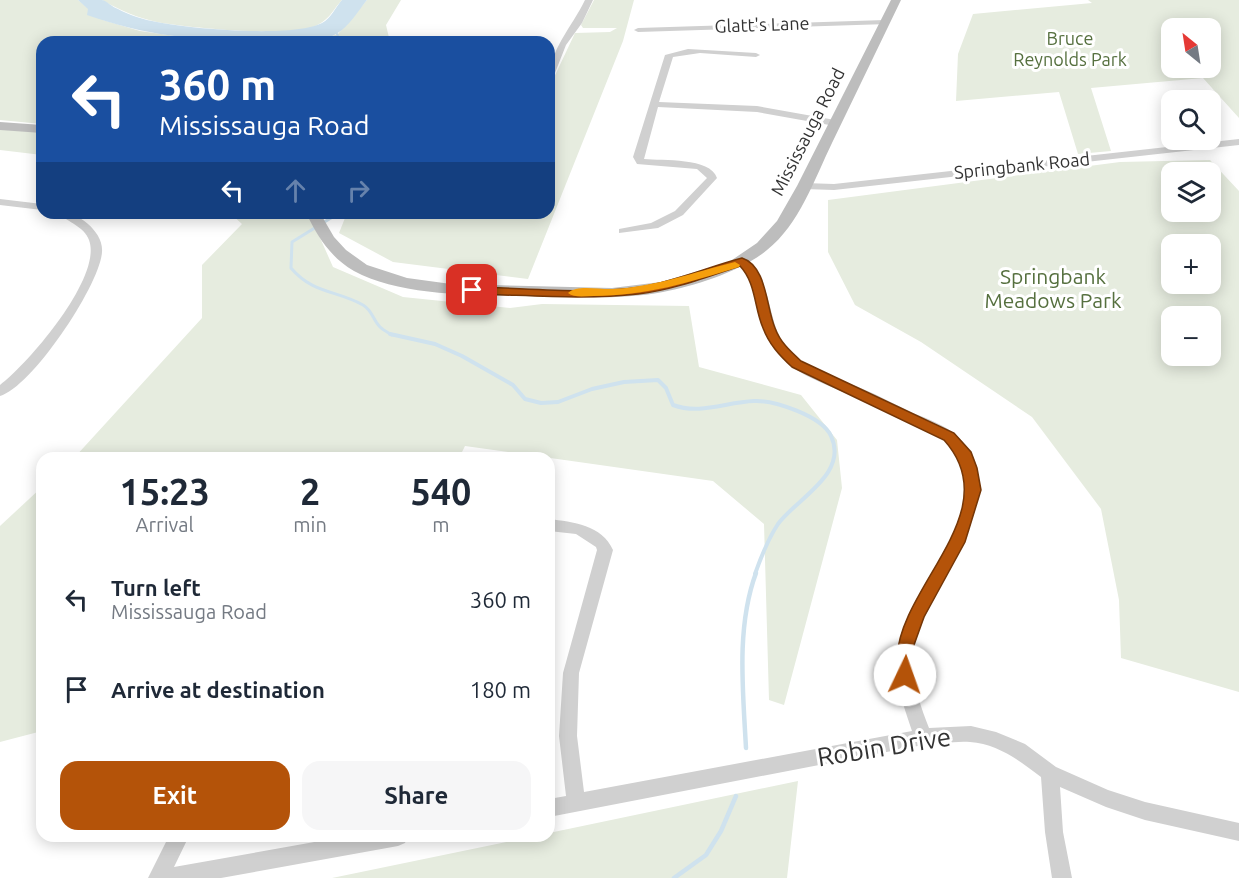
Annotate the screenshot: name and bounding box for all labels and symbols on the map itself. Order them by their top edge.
street label: Glatt's Lane [714,12,810,36]
north arrow [1161,18,1221,78]
park label: Bruce Reynolds Park [1013,28,1127,69]
street label: Mississauga Road [766,64,848,199]
street label: Springbank Road [953,148,1091,182]
pin [446,264,497,315]
park label: Springbank Meadows Park [984,264,1122,312]
position arrow [873,643,937,707]
street label: Robin Drive [815,722,953,771]

